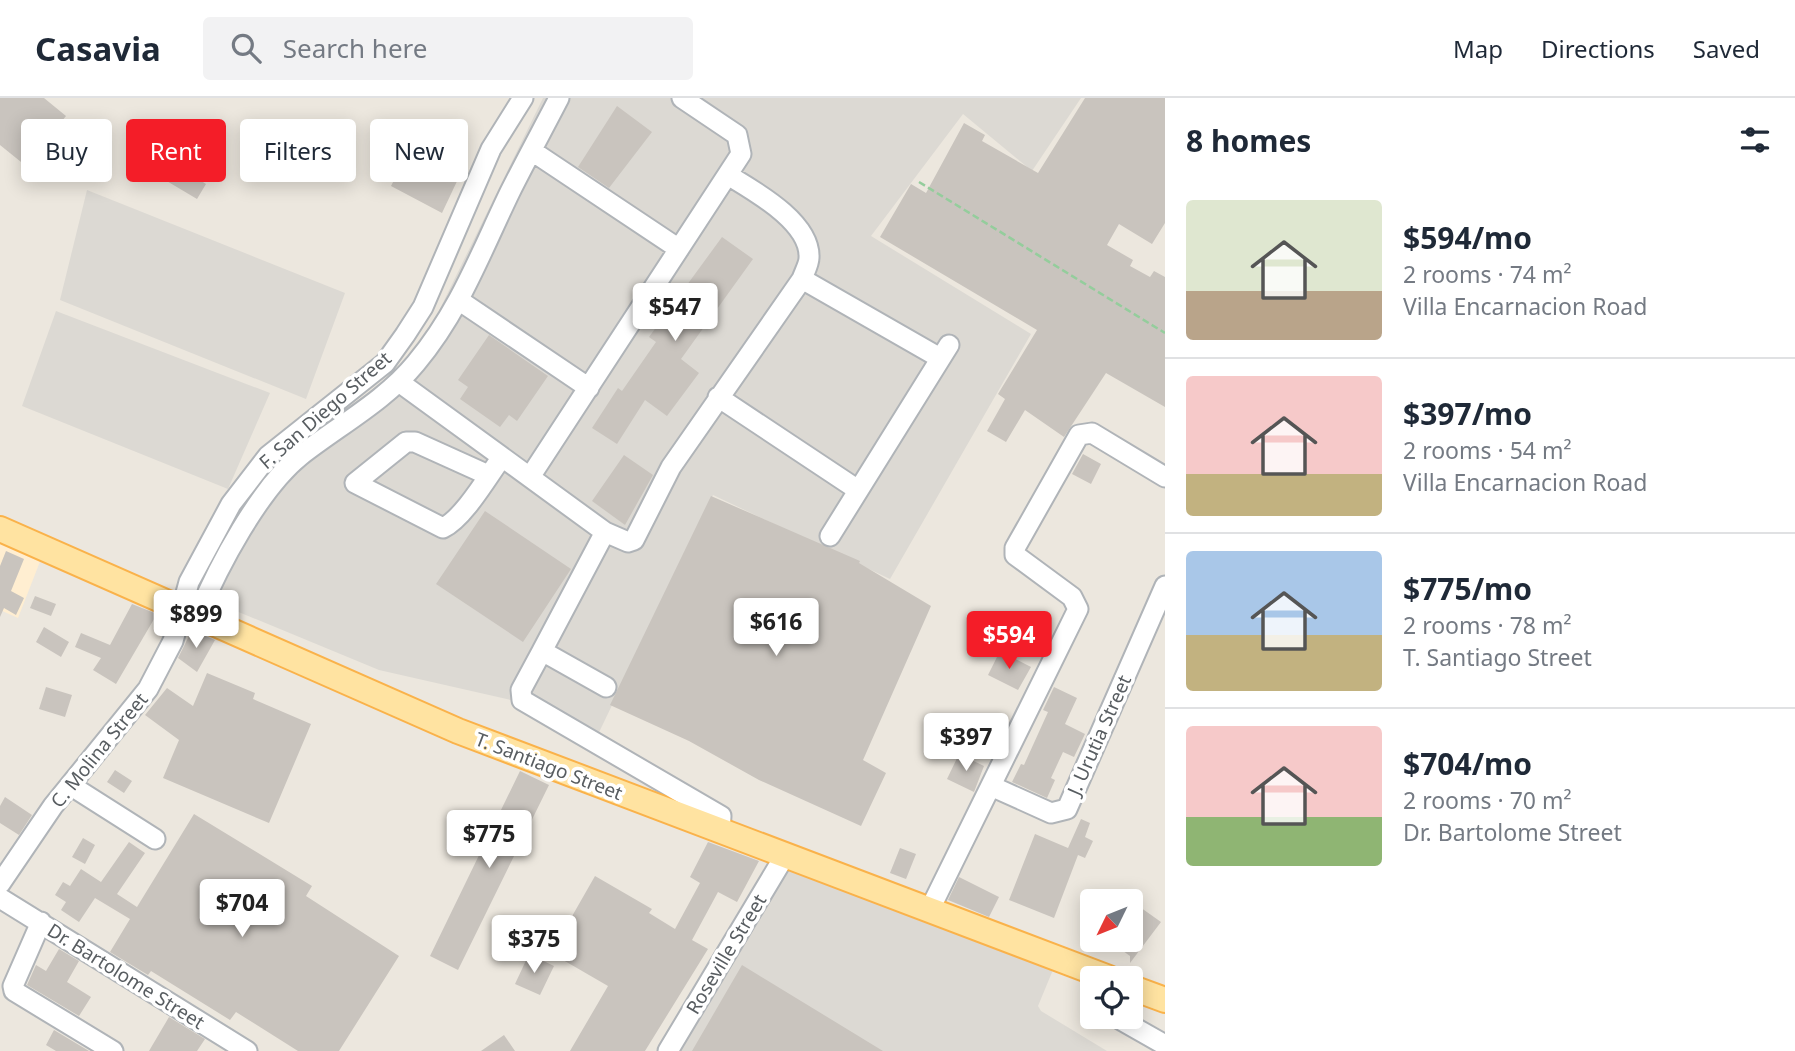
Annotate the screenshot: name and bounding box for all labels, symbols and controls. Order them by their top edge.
search box [203,17,693,80]
text: Casavia [35,26,161,71]
icon: search [227,29,265,67]
text: Search here [283,30,427,66]
text: Map [1453,32,1503,65]
text: Directions [1541,32,1655,65]
text: Saved [1693,32,1760,65]
chip: Buy [21,119,112,182]
chip: Rent [126,119,226,182]
chip: Filters [240,119,356,182]
chip: New [370,119,468,182]
text: 8 homes [1186,120,1311,161]
icon: filters [1736,121,1774,159]
text: $594/mo [1403,217,1532,258]
icon: home [1242,228,1326,312]
text: 2 rooms · 74 m² [1403,258,1572,290]
pin: $547 [634,284,716,343]
text: $547 [649,290,701,322]
text: Villa Encarnacion Road [1403,290,1647,322]
street label: F. San Diego Street [253,345,397,475]
text: $397/mo [1403,393,1532,434]
icon: home [1242,404,1326,488]
text: 2 rooms · 54 m² [1403,434,1572,466]
text: Villa Encarnacion Road [1403,466,1647,498]
text: $775/mo [1403,568,1532,609]
icon: home [1242,579,1326,663]
pin: $899 [155,590,237,650]
text: $899 [170,597,222,629]
pin: $616 [735,598,817,658]
text: $616 [750,605,802,637]
text: 2 rooms · 78 m² [1403,609,1572,641]
pin: $594 [968,612,1050,671]
text: $594 [983,618,1035,650]
text: T. Santiago Street [1403,641,1592,673]
street label: J. Urutia Street [1060,671,1137,801]
street label: C. Molina Street [45,687,154,813]
pin: $397 [925,714,1007,773]
text: $397 [940,720,992,752]
street label: T. Santiago Street [472,726,627,806]
text: $704/mo [1403,743,1532,784]
icon: home [1242,754,1326,838]
text: 2 rooms · 70 m² [1403,784,1572,816]
pin: $775 [448,810,530,870]
text: Dr. Bartolome Street [1403,816,1622,848]
text: $775 [463,817,515,849]
pin: $704 [201,880,283,939]
text: $704 [216,886,268,918]
street label: Roseville Street [680,889,772,1019]
north arrow [1080,889,1143,952]
map controls [1080,889,1143,1029]
pin: $375 [493,916,575,975]
street label: Dr. Bartolome Street [42,917,210,1035]
text: $375 [508,922,560,954]
button: locate [1080,966,1143,1029]

